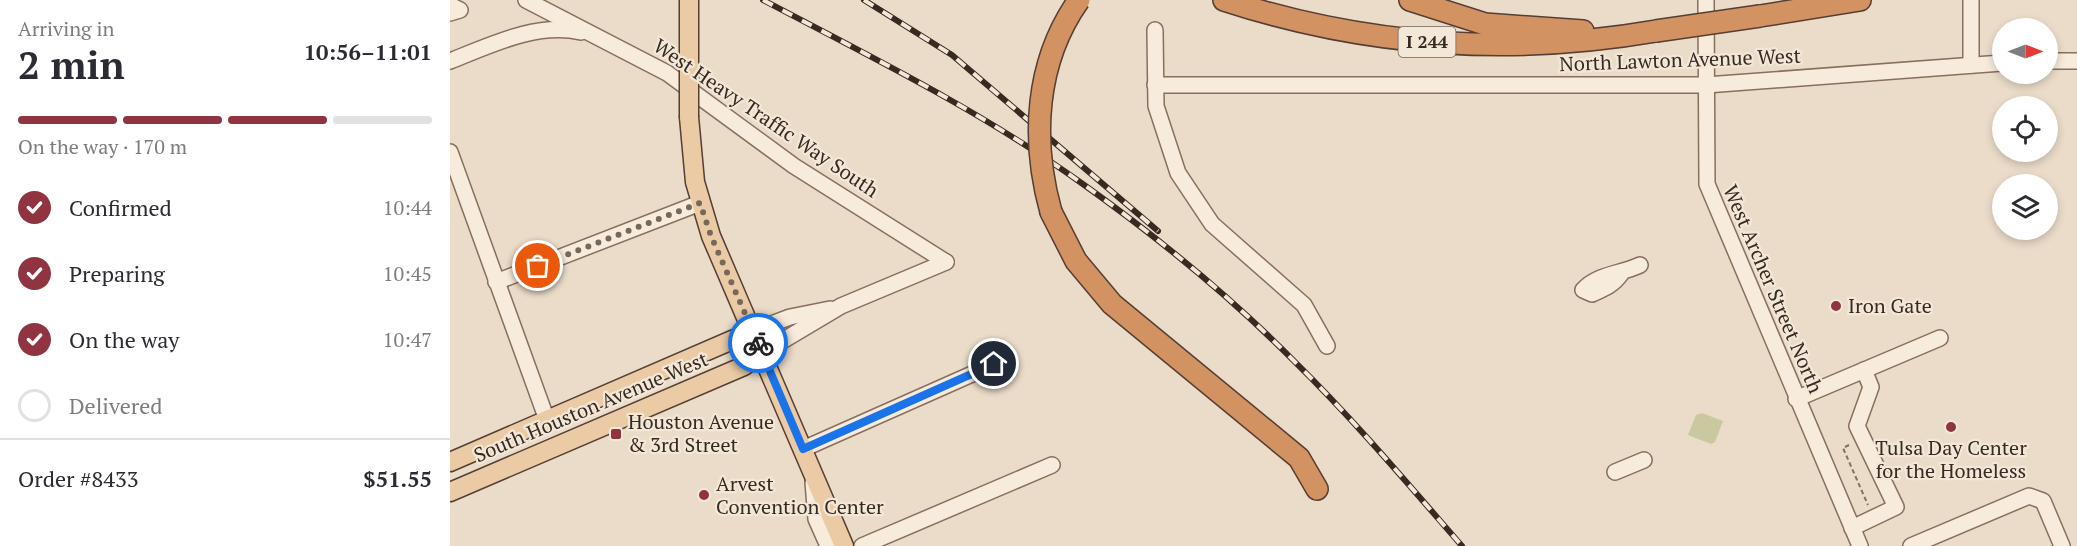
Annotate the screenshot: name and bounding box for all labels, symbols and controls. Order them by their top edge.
text: Arriving in [18,15,114,42]
north arrow [1992,18,2058,84]
map controls [1992,18,2058,240]
road number: I 244 [1398,27,1456,57]
street label: West Heavy Traffic Way South [648,32,884,203]
text: 10:56–11:01 [304,37,432,66]
text: 2 min [18,38,125,90]
street label: North Lawton Avenue West [1559,42,1802,77]
button: locate [1992,96,2058,162]
text: On the way · 170 m [18,133,187,160]
button: layers [1992,174,2058,240]
street label: West Archer Street North [1717,181,1830,397]
icon: check [18,191,51,224]
text: Confirmed [69,193,172,222]
text: 10:44 [383,194,432,221]
pin [512,240,563,291]
icon: bag [521,249,554,282]
icon: check [18,257,51,290]
text: Preparing [69,259,165,288]
text: 10:45 [383,260,432,287]
place label: Iron Gate [1848,292,1932,319]
marker: Iron Gate [1829,299,1843,313]
courier [728,313,788,373]
icon: check [18,323,51,356]
text: On the way [69,325,179,354]
text: 10:47 [383,326,432,353]
icon: bike [742,327,775,360]
pin [968,338,1019,389]
street label: South Houston Avenue West [470,345,712,468]
icon: home [977,347,1010,380]
text: Delivered [69,391,162,420]
place label: Houston Avenue & 3rd Street [628,408,774,458]
marker: Tulsa Day Center for the Homeless [1944,420,1958,434]
marker: Houston Avenue & 3rd Street [609,427,623,441]
place label: Tulsa Day Center for the Homeless [1875,434,2027,484]
text: Order #8433 [18,464,138,493]
text: $51.55 [363,464,432,493]
place label: Arvest Convention Center [716,470,884,520]
marker: Arvest Convention Center [697,488,711,502]

